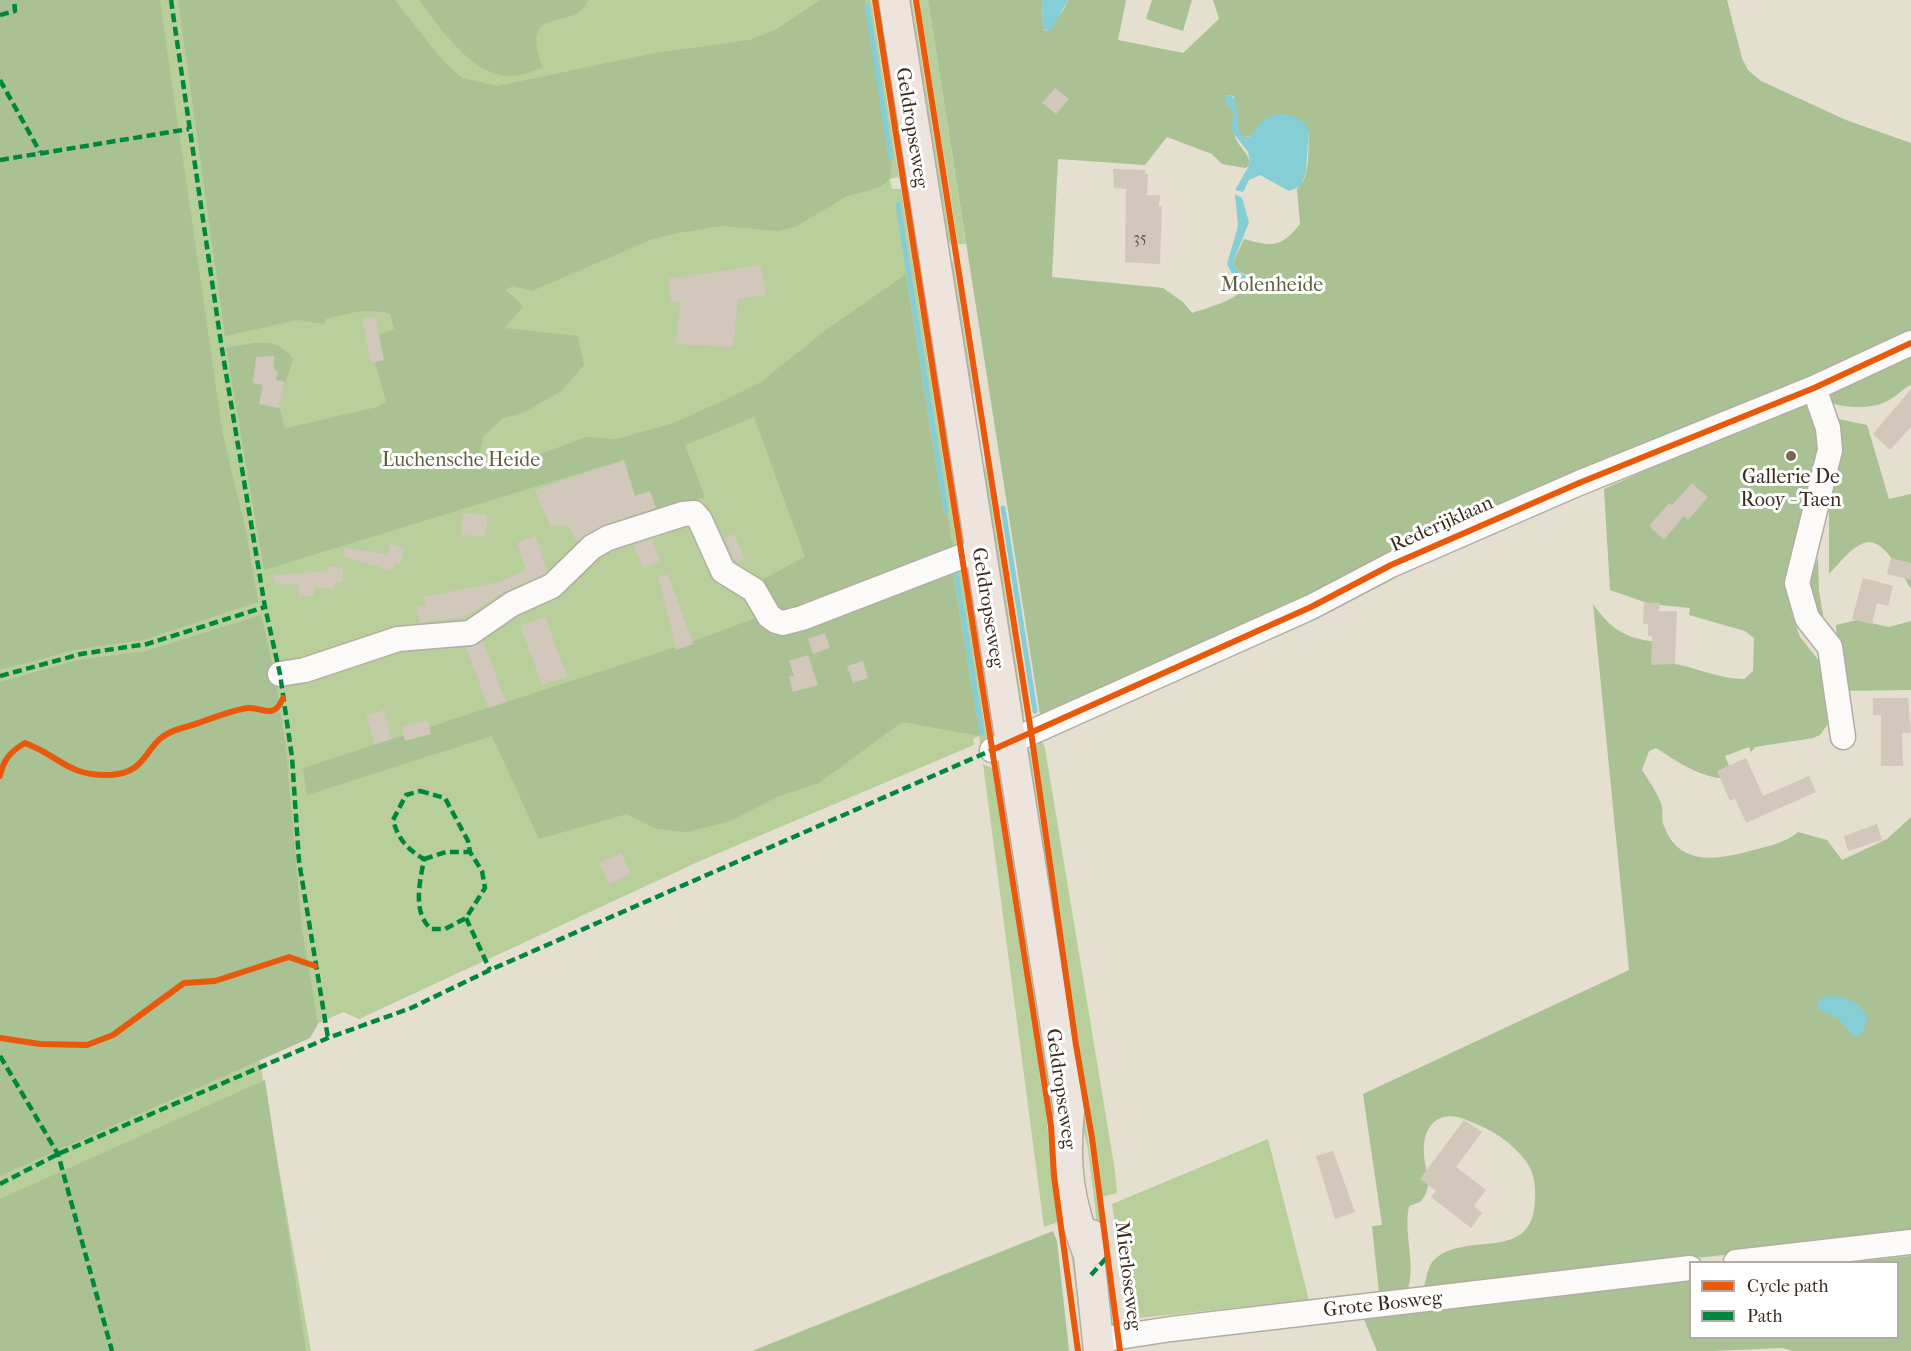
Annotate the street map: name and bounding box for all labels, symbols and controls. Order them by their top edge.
street label: Geldropseweg [890,66,932,190]
house number: 35 [1133,229,1147,249]
park label: Molenheide [1221,274,1323,298]
park label: Luchensche Heide [382,449,540,473]
marker: Gallerie De Rooy - Taen [1784,449,1798,463]
place label: Gallerie De Rooy - Taen [1741,466,1841,513]
street label: Rederijklaan [1387,492,1497,558]
street label: Geldropseweg [966,546,1008,670]
street label: Geldropseweg [1040,1027,1080,1151]
street label: Mierloseweg [1108,1220,1146,1332]
legend [1689,1261,1899,1339]
text: Cycle path [1747,1276,1828,1297]
street label: Grote Bosweg [1322,1287,1444,1323]
text: Path [1747,1306,1783,1327]

